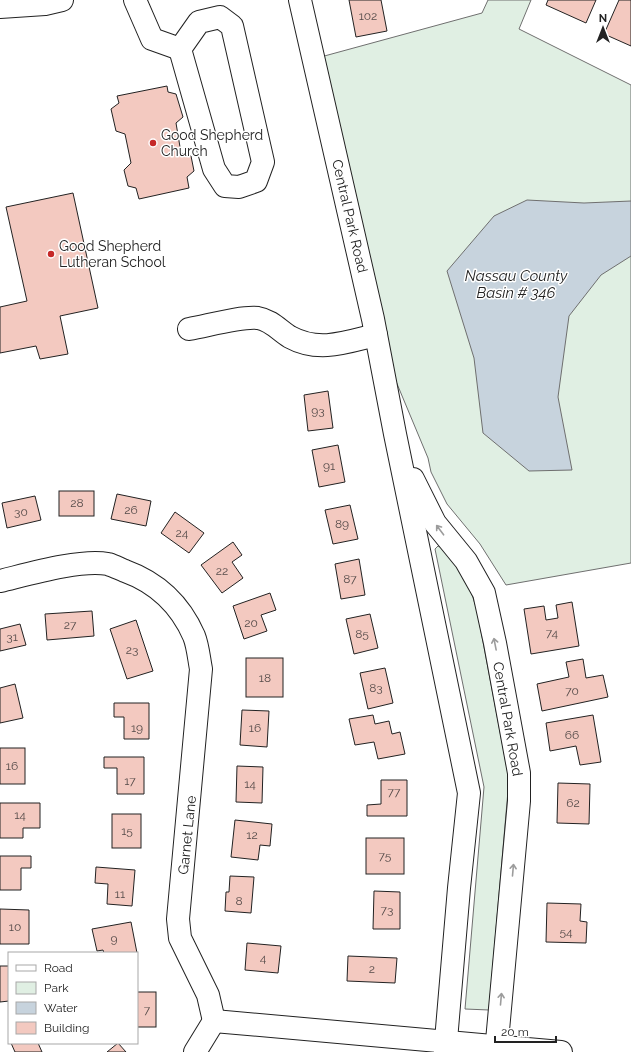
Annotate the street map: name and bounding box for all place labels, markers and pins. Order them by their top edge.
place label: Good Shepherd Church [161,127,263,159]
marker: Good Shepherd Church [148,138,158,148]
place label: Good Shepherd Lutheran School [59,238,166,270]
marker: Good Shepherd Lutheran School [46,249,56,259]

